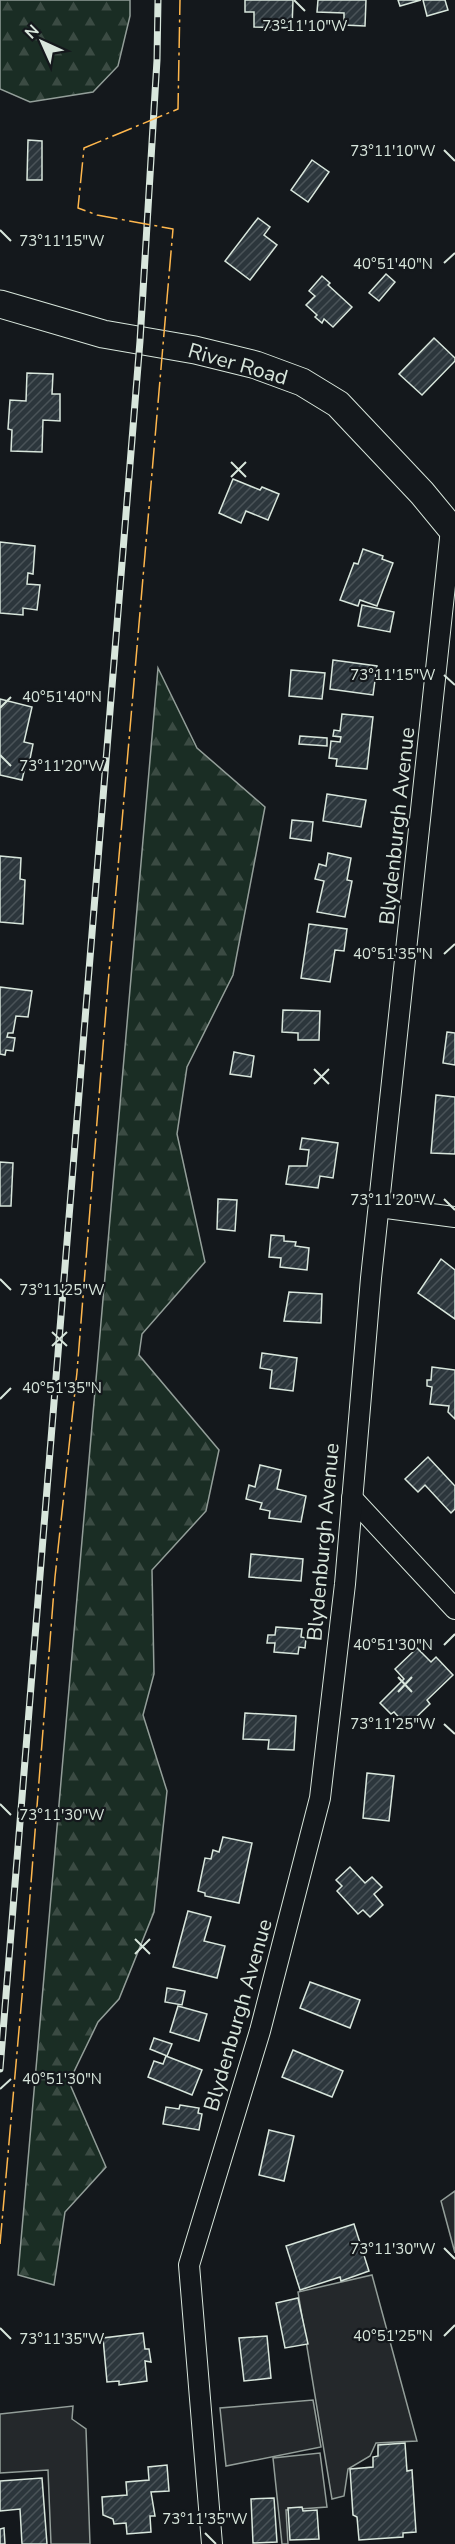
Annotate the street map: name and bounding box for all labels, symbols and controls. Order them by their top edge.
north arrow [12,12,72,72]
text: 73°11'10"W [262,16,348,36]
text: N [20,20,44,44]
text: 73°11'10"W [350,141,436,161]
text: 73°11'15"W [19,231,105,251]
text: 40°51'40"N [353,254,433,274]
street label: River Road [185,336,291,392]
text: 73°11'15"W [350,665,436,685]
text: 40°51'40"N [22,687,102,707]
street label: Blydenburgh Avenue [373,726,421,926]
text: 73°11'20"W [19,756,105,776]
text: 40°51'35"N [353,944,433,964]
text: 73°11'20"W [350,1190,436,1210]
text: 73°11'25"W [19,1280,105,1300]
text: 40°51'35"N [22,1378,102,1398]
street label: Blydenburgh Avenue [300,1442,346,1642]
text: 40°51'30"N [353,1635,433,1655]
text: 73°11'25"W [350,1714,436,1734]
text: 73°11'30"W [19,1805,105,1825]
street label: Blydenburgh Avenue [197,1916,279,2114]
text: 40°51'30"N [22,2069,102,2089]
text: 73°11'30"W [350,2239,436,2259]
text: 40°51'25"N [353,2326,433,2346]
text: 73°11'35"W [19,2329,105,2349]
text: 73°11'35"W [162,2509,248,2529]

